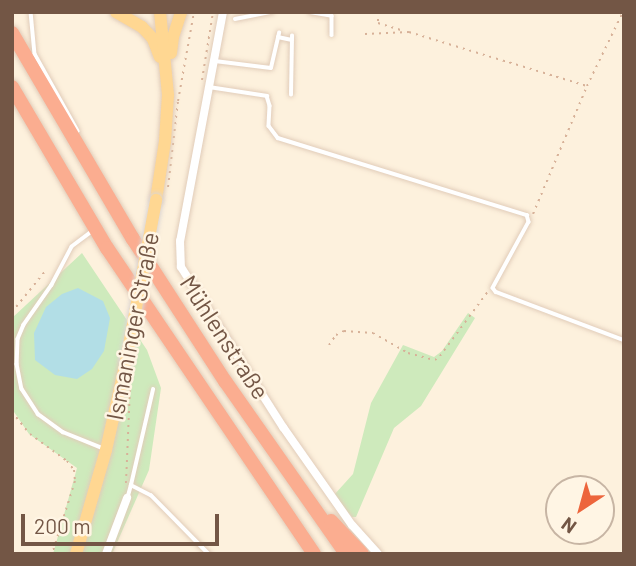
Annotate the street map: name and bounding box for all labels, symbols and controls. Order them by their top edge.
street label: Ismaninger Straße [100,230,164,422]
street label: Mühlenstraße [174,270,276,404]
north arrow [545,475,615,545]
scale bar [24,500,222,544]
text: 200 m [34,513,91,538]
text: N [557,513,580,539]

